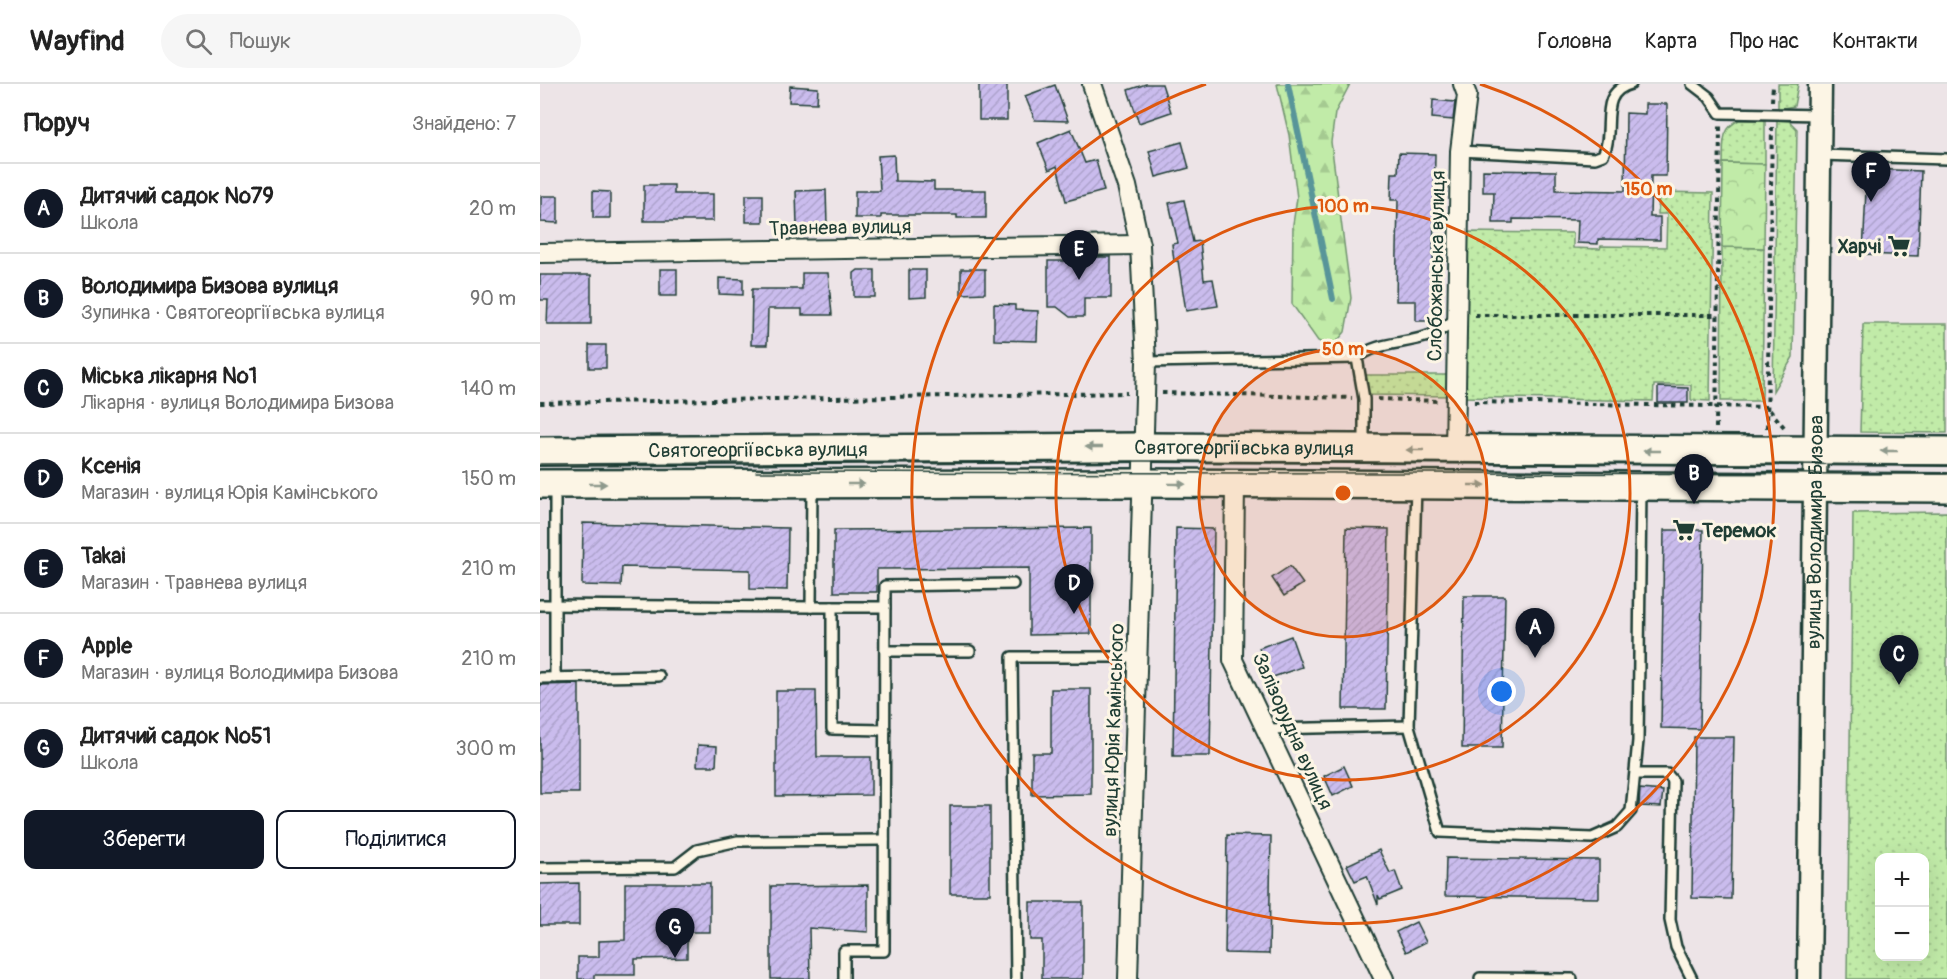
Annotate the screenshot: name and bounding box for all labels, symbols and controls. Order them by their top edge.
search box [161,14,581,68]
text: Wayfind [30,24,125,59]
icon: search [182,25,215,58]
text: Пошук [230,27,291,55]
text: Головна [1538,28,1612,55]
text: Карта [1645,28,1697,55]
text: Про нас [1730,28,1799,55]
text: Контакти [1832,28,1917,55]
text: Поруч [24,107,90,139]
text: Знайдено: 7 [412,111,516,136]
pin: F [1852,152,1890,202]
street label: Слобожанська вулиця [1422,170,1451,362]
text: 150 m [1624,178,1673,201]
text: Дитячий садок №79 [81,182,274,210]
text: 100 m [1317,195,1369,218]
text: A [37,196,50,221]
text: 20 m [469,196,516,221]
text: Школа [81,210,138,235]
street label: Травнева вулиця [768,214,912,241]
pin: E [1060,230,1098,280]
supermarket icon: Харчі [1886,233,1912,259]
place label: Харчі [1838,234,1881,259]
text: Володимира Бизова вулиця [81,272,338,300]
text: B [38,286,49,311]
text: 90 m [470,286,516,311]
text: Зупинка · Святогеоргіївська вулиця [81,300,385,325]
text: 50 m [1322,338,1364,361]
text: Міська лікарня №1 [81,362,257,390]
text: C [37,376,50,401]
text: 140 m [461,376,516,401]
text: Лікарня · вулиця Володимира Бизова [81,390,394,415]
street label: вулиця Володимира Бизова [1801,415,1829,649]
street label: Святогеоргіївська вулиця [1134,435,1354,461]
street label: Святогеоргіївська вулиця [648,437,868,463]
one-way arrow [1084,442,1103,452]
one-way arrow [1405,445,1424,455]
one-way arrow [1642,446,1661,456]
one-way arrow [1879,446,1898,456]
text: Ксенія [81,452,141,480]
pin: B [1674,454,1714,504]
text: D [37,466,50,491]
text: 150 m [462,466,516,491]
one-way arrow [589,479,608,489]
one-way arrow [847,479,866,489]
one-way arrow [1168,479,1187,488]
text: Магазин · вулиця Юрія Камінського [81,480,378,505]
one-way arrow [1468,481,1487,490]
centre of rings [1333,483,1353,503]
supermarket icon: Теремок [1671,517,1697,543]
place label: Теремок [1701,518,1777,543]
text: Takai [81,542,125,570]
text: E [38,556,49,581]
text: 210 m [461,556,516,581]
pin: D [1054,564,1094,614]
text: Магазин · Травнева вулиця [81,570,307,595]
pin: A [1516,608,1554,658]
street label: вулиця Юрія Камінського [1097,623,1130,837]
text: Apple [81,632,132,660]
pin: C [1880,636,1918,685]
text: F [37,646,50,671]
text: 210 m [461,646,516,671]
street label: Залізорудна вулиця [1247,649,1338,814]
text: Магазин · вулиця Володимира Бизова [81,660,398,685]
your location [1487,677,1516,706]
text: Дитячий садок №51 [81,722,271,750]
text: G [37,736,50,761]
text: 300 m [455,736,516,761]
text: Школа [81,750,138,775]
button: Зберегти [24,810,264,869]
button: Поділитися [276,810,516,869]
map controls [1875,853,1929,961]
button: + [1875,853,1929,907]
button: − [1875,907,1929,961]
pin: G [656,908,694,958]

